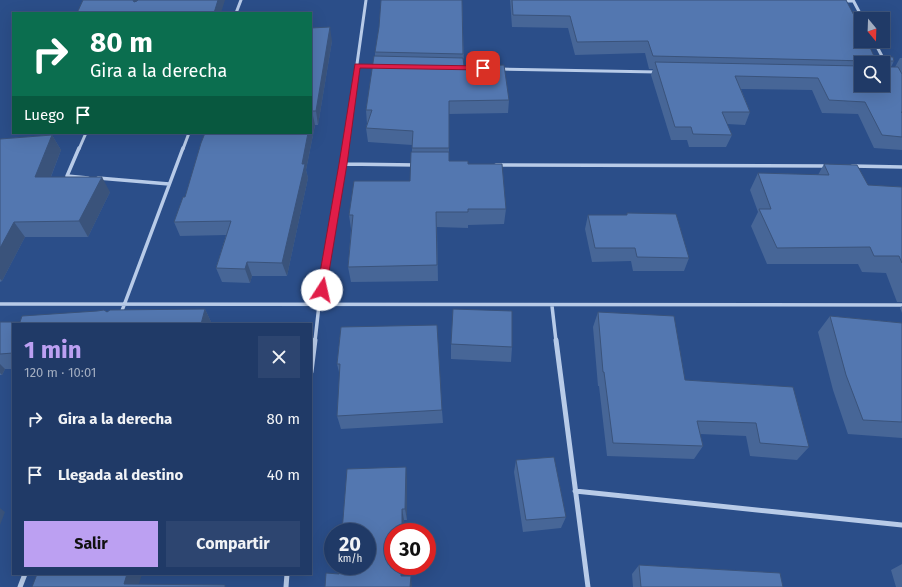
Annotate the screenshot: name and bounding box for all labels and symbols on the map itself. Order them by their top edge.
north arrow [854,12,890,48]
pin [466,51,500,85]
position arrow [301,269,343,311]
speed limit sign: 30 [384,523,436,575]

